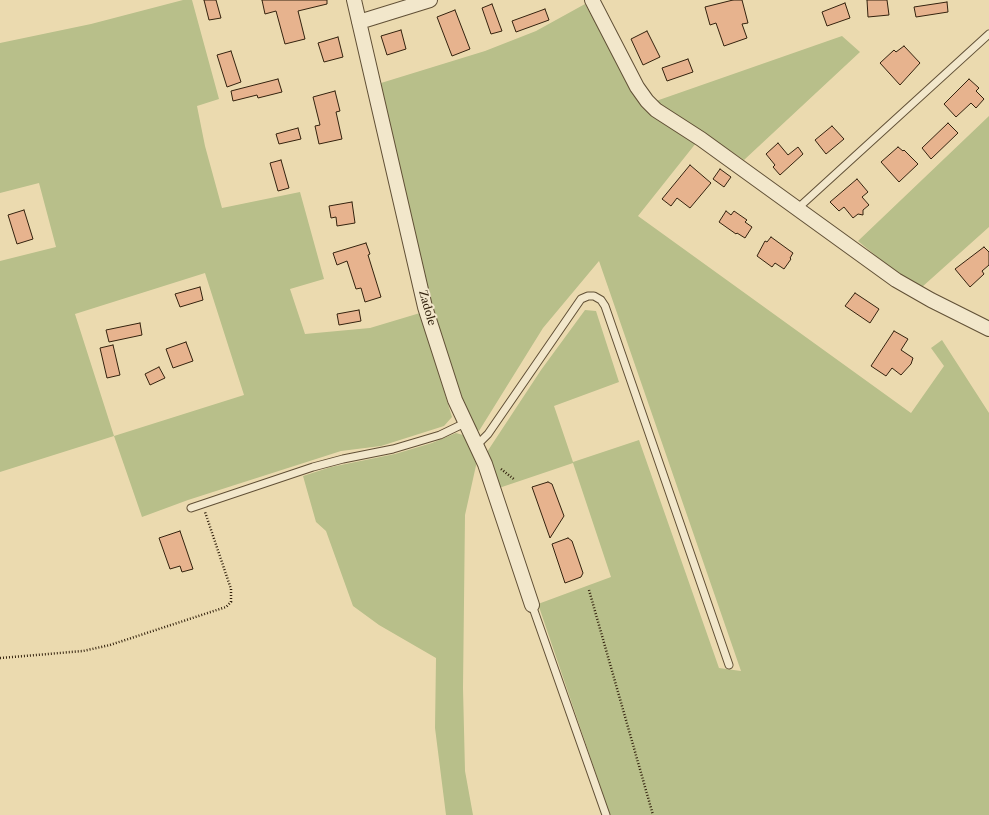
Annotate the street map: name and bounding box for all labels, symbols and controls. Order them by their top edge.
street label: Zadole [416,289,438,327]

